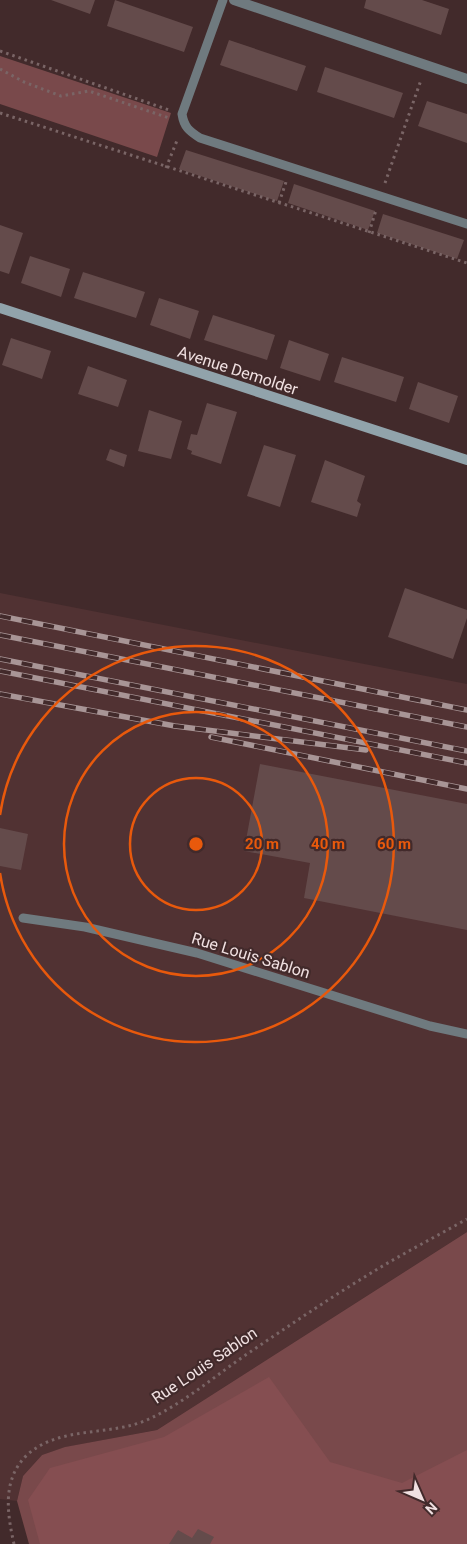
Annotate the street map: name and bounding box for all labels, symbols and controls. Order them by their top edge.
street label: Avenue Demolder [175,342,301,399]
centre of rings [187,835,205,853]
text: 20 m [245,835,279,853]
text: 40 m [311,835,345,853]
text: 60 m [377,835,411,853]
street label: Rue Louis Sablon [189,928,312,983]
street label: Rue Louis Sablon [148,1323,261,1408]
north arrow [397,1474,447,1524]
text: N [422,1499,440,1517]

